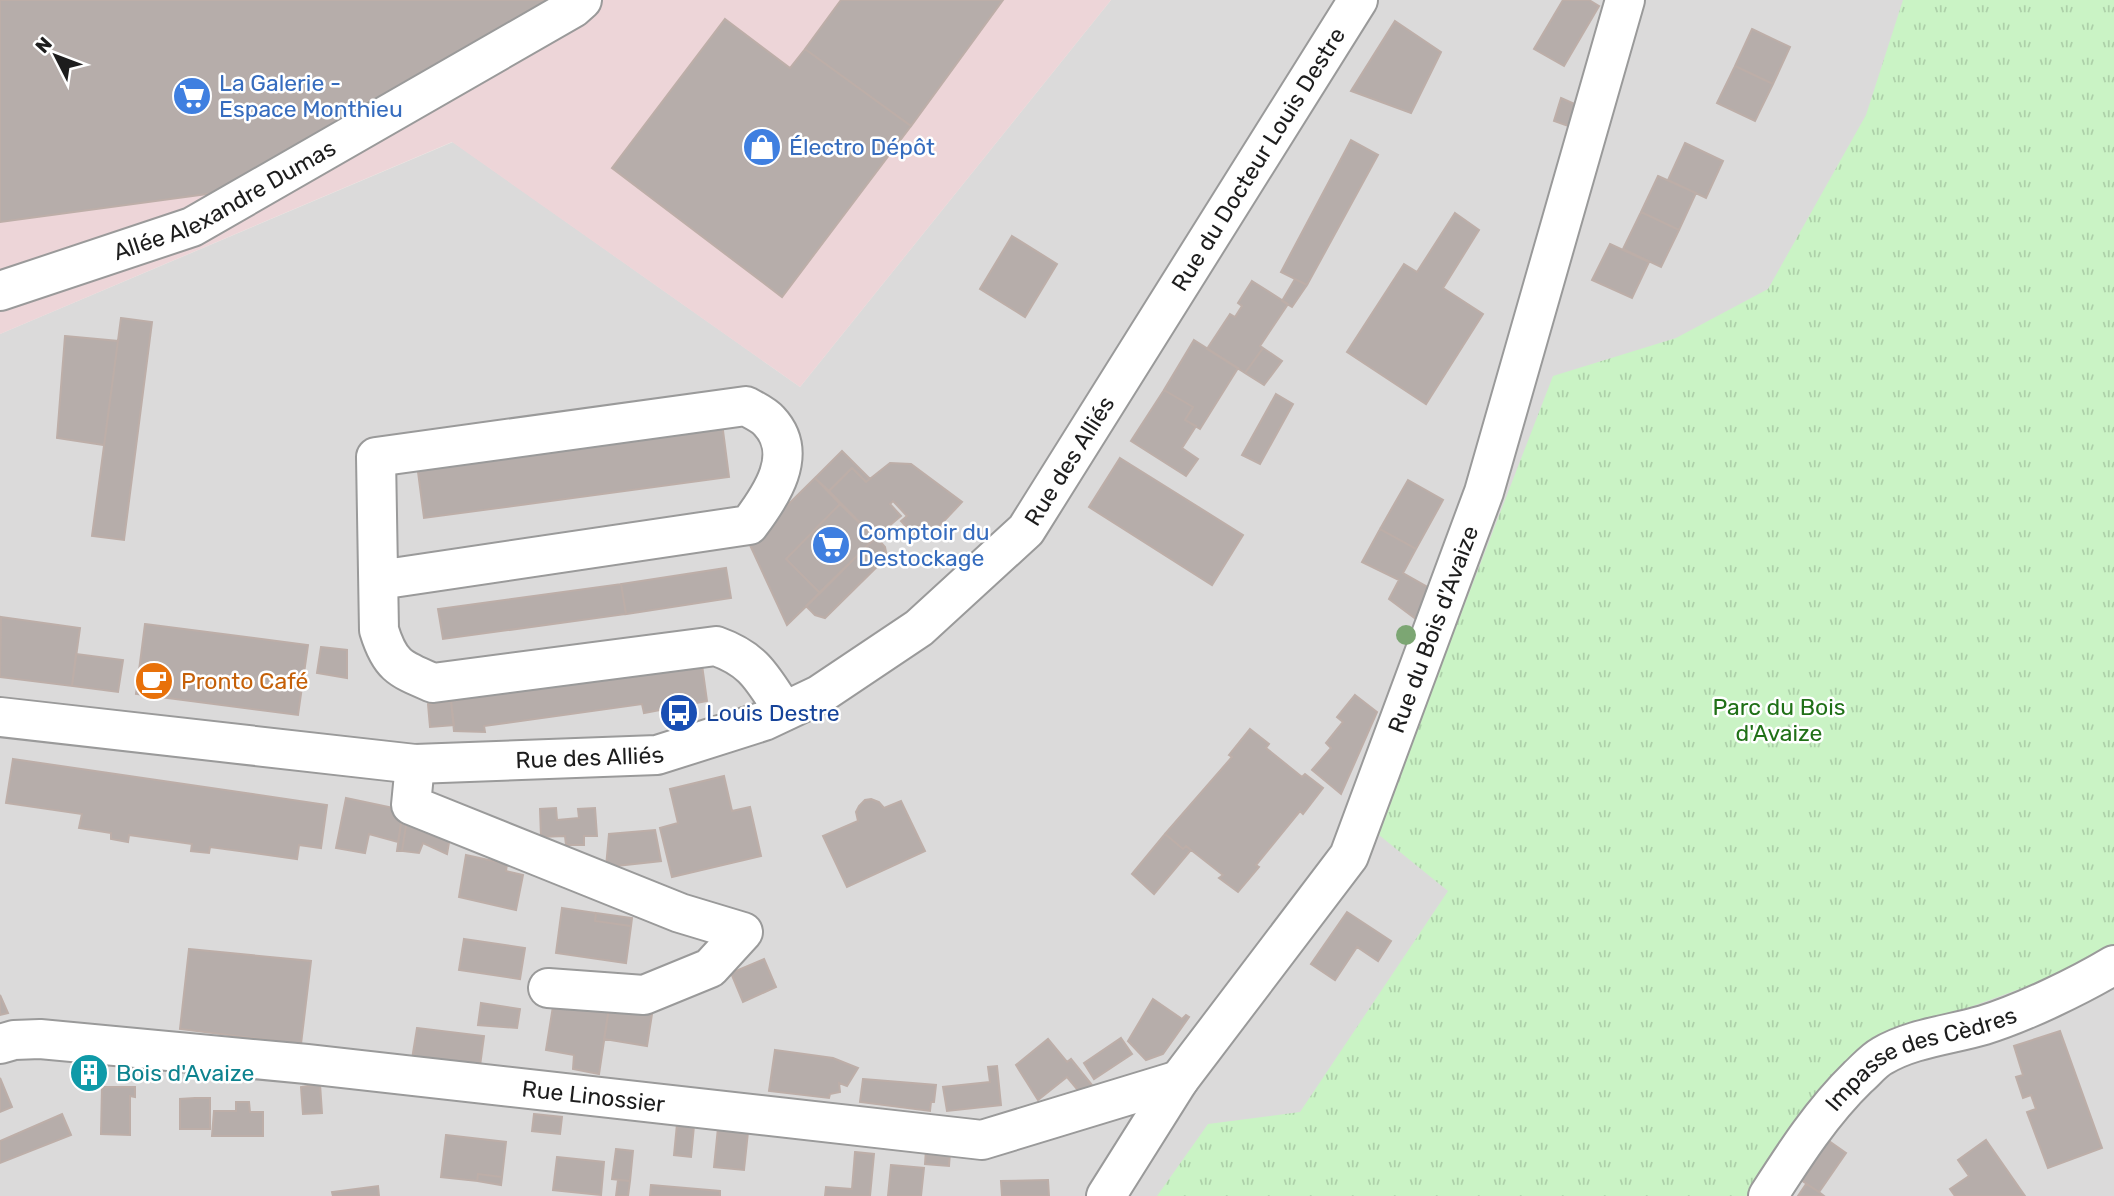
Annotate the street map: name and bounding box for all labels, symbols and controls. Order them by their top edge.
north arrow [21,21,91,91]
street label: Rue du Docteur Louis Destre [1165,22,1351,296]
text: N [31,32,57,58]
place label: La Galerie - Espace Monthieu [219,69,403,123]
supermarket icon: La Galerie - Espace Monthieu [171,75,213,117]
shop icon: Électro Dépôt [741,126,783,168]
street label: Allée Alexandre Dumas [110,133,341,266]
place label: Électro Dépôt [789,133,935,161]
street label: Rue des Alliés [1018,391,1120,531]
place label: Comptoir du Destockage [858,518,990,572]
street label: Rue du Bois d'Avaize [1382,522,1484,737]
supermarket icon: Comptoir du Destockage [810,524,852,566]
cafe icon: Pronto Café [133,660,175,702]
place label: Pronto Café [181,667,309,695]
bus stop icon: Louis Destre [658,692,700,734]
park label: Parc du Bois d'Avaize [1712,693,1846,747]
place label: Louis Destre [706,699,840,727]
street label: Rue des Alliés [515,740,667,774]
street label: Impasse des Cèdres [1819,1001,2021,1117]
building icon: Bois d'Avaize [68,1052,110,1094]
place label: Bois d'Avaize [116,1059,254,1087]
street label: Rue Linossier [520,1074,667,1118]

